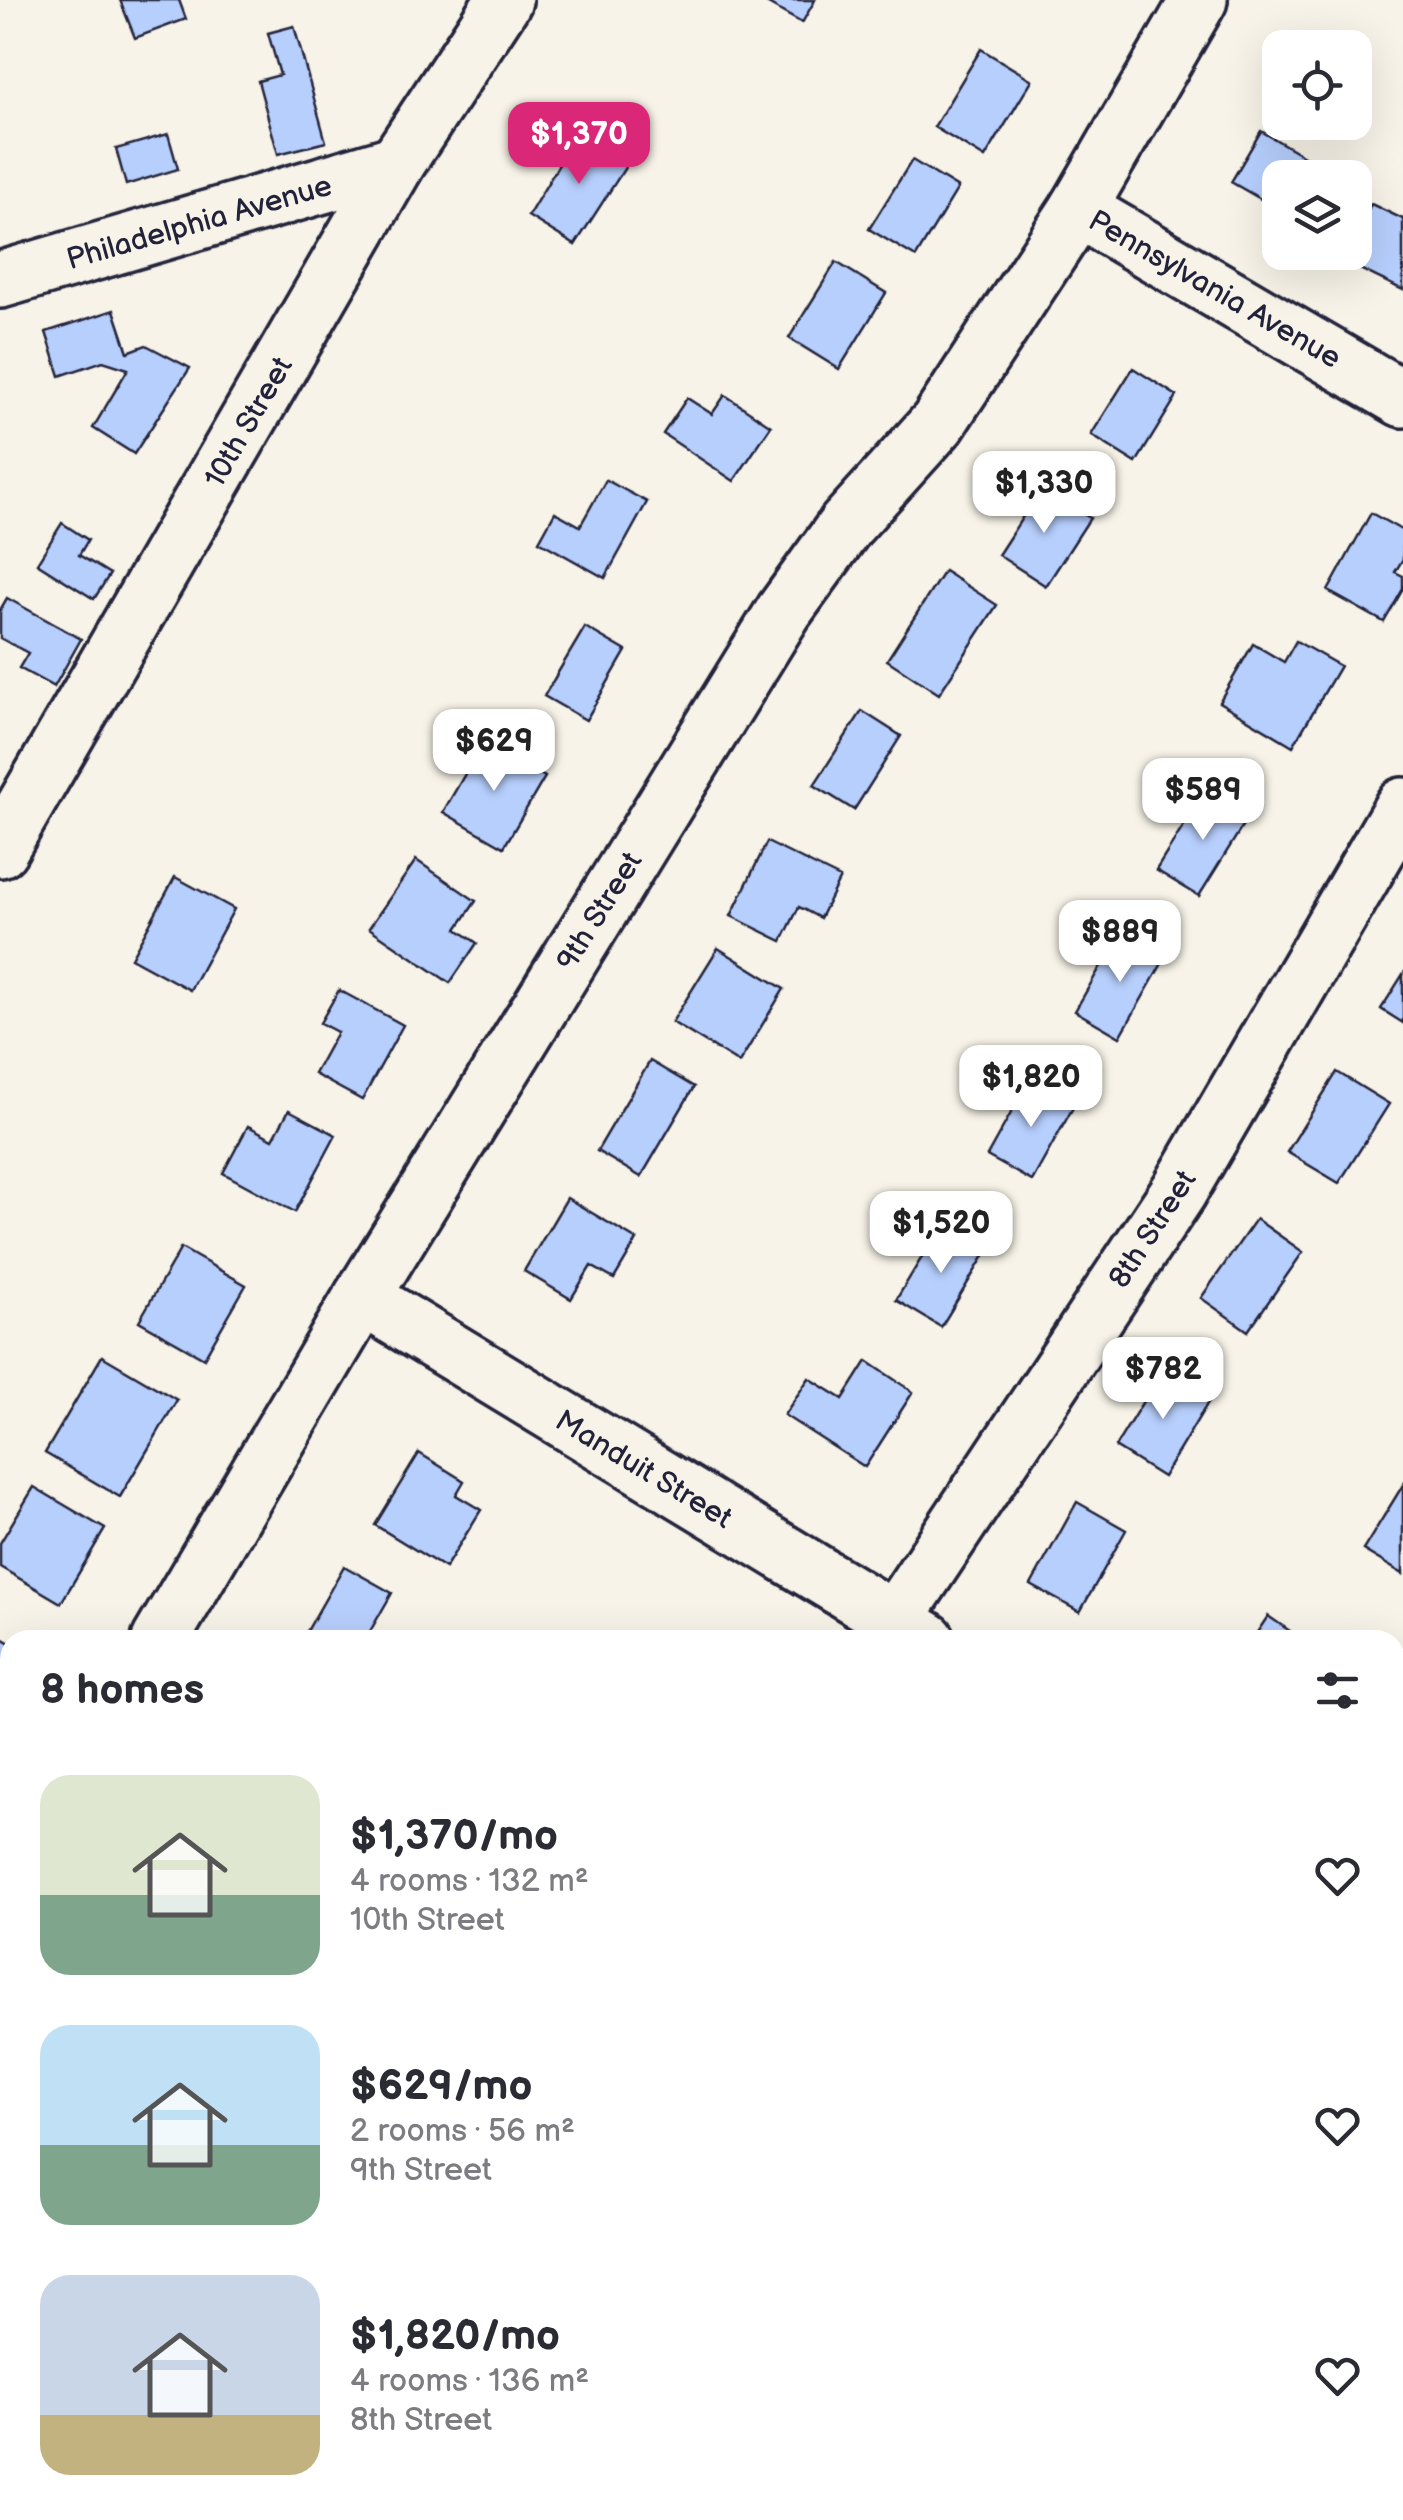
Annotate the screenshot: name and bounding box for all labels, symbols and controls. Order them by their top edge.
map controls [1262,30,1372,270]
button: locate [1262,30,1372,140]
pin: $1,370 [498,102,660,187]
text: $1,370 [530,115,628,154]
button: layers [1262,160,1372,270]
street label: Philadelphia Avenue [62,168,336,278]
street label: Pennsylvania Avenue [1082,203,1347,377]
street label: 10th Street [197,351,301,494]
pin: $1,330 [963,451,1125,536]
text: $1,330 [995,464,1093,503]
pin: $629 [435,709,553,794]
text: $629 [455,722,533,761]
pin: $589 [1144,758,1262,843]
text: $589 [1164,771,1242,810]
street label: 9th Street [549,846,650,977]
pin: $889 [1061,900,1179,985]
text: $889 [1081,913,1159,952]
pin: $1,820 [950,1045,1112,1130]
text: $1,820 [981,1058,1081,1097]
street label: 8th Street [1101,1164,1204,1295]
pin: $1,520 [860,1191,1022,1276]
text: $1,520 [892,1204,990,1243]
pin: $782 [1104,1337,1222,1422]
text: $782 [1124,1350,1202,1389]
street label: Manduit Street [549,1403,738,1537]
icon: filters [1310,1663,1365,1718]
text: 8 homes [40,1665,204,1716]
text: $1,370/mo [350,1811,558,1862]
icon: home [120,1815,240,1935]
icon: heart [1310,1848,1365,1903]
text: 4 rooms · 132 m² [350,1862,588,1901]
text: 10th Street [350,1901,505,1940]
text: $629/mo [350,2061,532,2112]
icon: home [120,2065,240,2185]
icon: heart [1310,2098,1365,2153]
text: 2 rooms · 56 m² [350,2112,575,2151]
text: 9th Street [350,2151,492,2190]
text: $1,820/mo [350,2311,560,2362]
icon: home [120,2315,240,2435]
icon: heart [1310,2348,1365,2403]
text: 4 rooms · 136 m² [350,2362,589,2401]
text: 8th Street [350,2401,492,2440]

